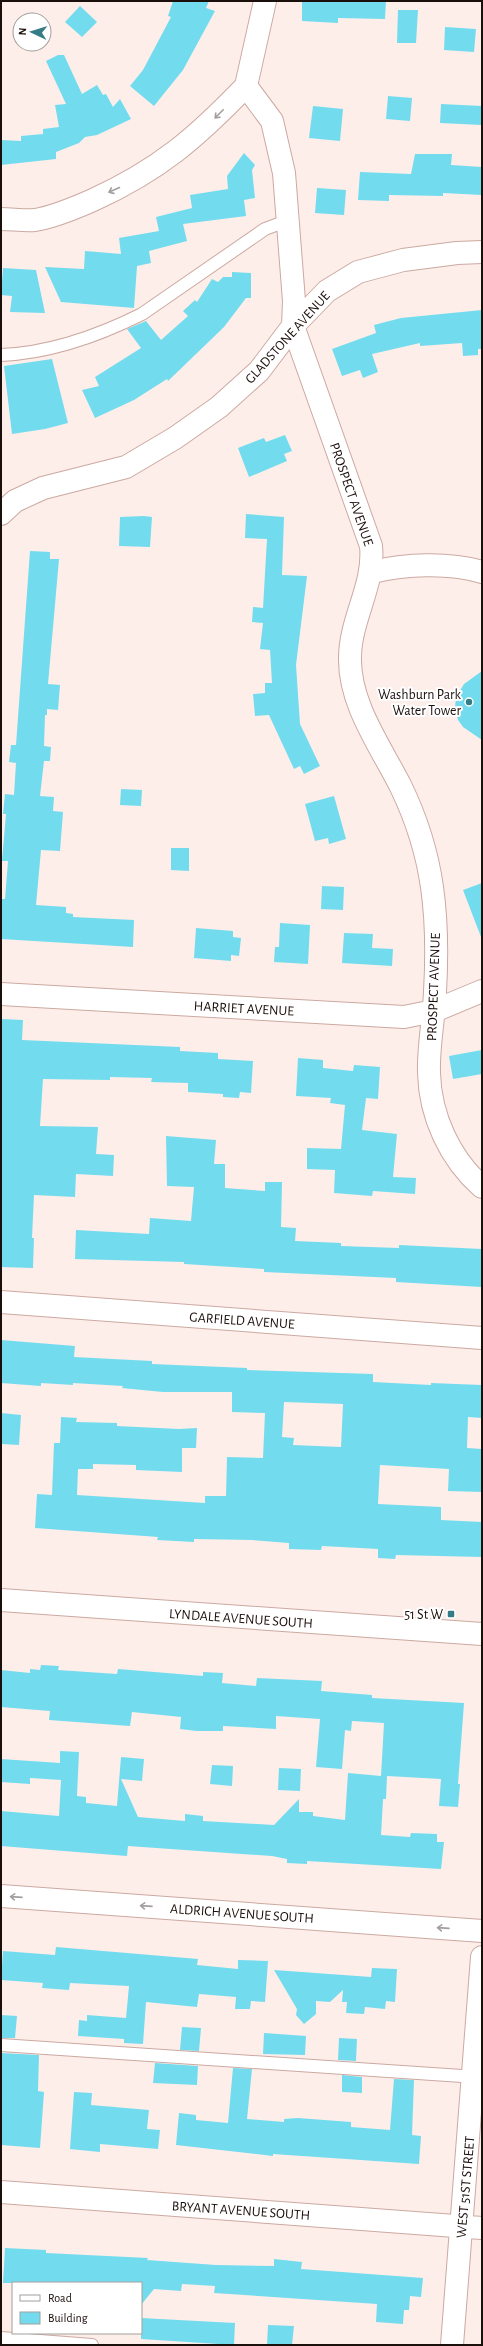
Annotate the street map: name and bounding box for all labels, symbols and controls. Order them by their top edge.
north arrow [12,12,52,52]
text: N [17,27,28,36]
one-way arrow [214,109,224,119]
one-way arrow [109,187,121,195]
street label: GLADSTONE AVENUE [243,289,333,387]
street label: PROSPECT AVENUE [327,441,375,548]
place label: Washburn Park Water Tower [378,688,462,718]
marker: Washburn Park Water Tower [464,697,474,707]
street label: PROSPECT AVENUE [425,932,443,1041]
street label: HARRIET AVENUE [193,999,295,1019]
street label: GARFIELD AVENUE [189,1310,295,1332]
street label: LYNDALE AVENUE SOUTH [168,1607,313,1631]
place label: 51 St W [404,1608,443,1622]
marker: 51 St W [446,1609,456,1619]
one-way arrow [10,1893,23,1900]
street label: ALDRICH AVENUE SOUTH [170,1902,314,1926]
one-way arrow [140,1903,153,1910]
one-way arrow [437,1925,450,1932]
street label: WEST 51ST STREET [455,2135,477,2239]
street label: BRYANT AVENUE SOUTH [171,2199,311,2223]
legend [12,2282,142,2334]
text: Road [48,2292,72,2304]
text: Building [48,2312,88,2324]

